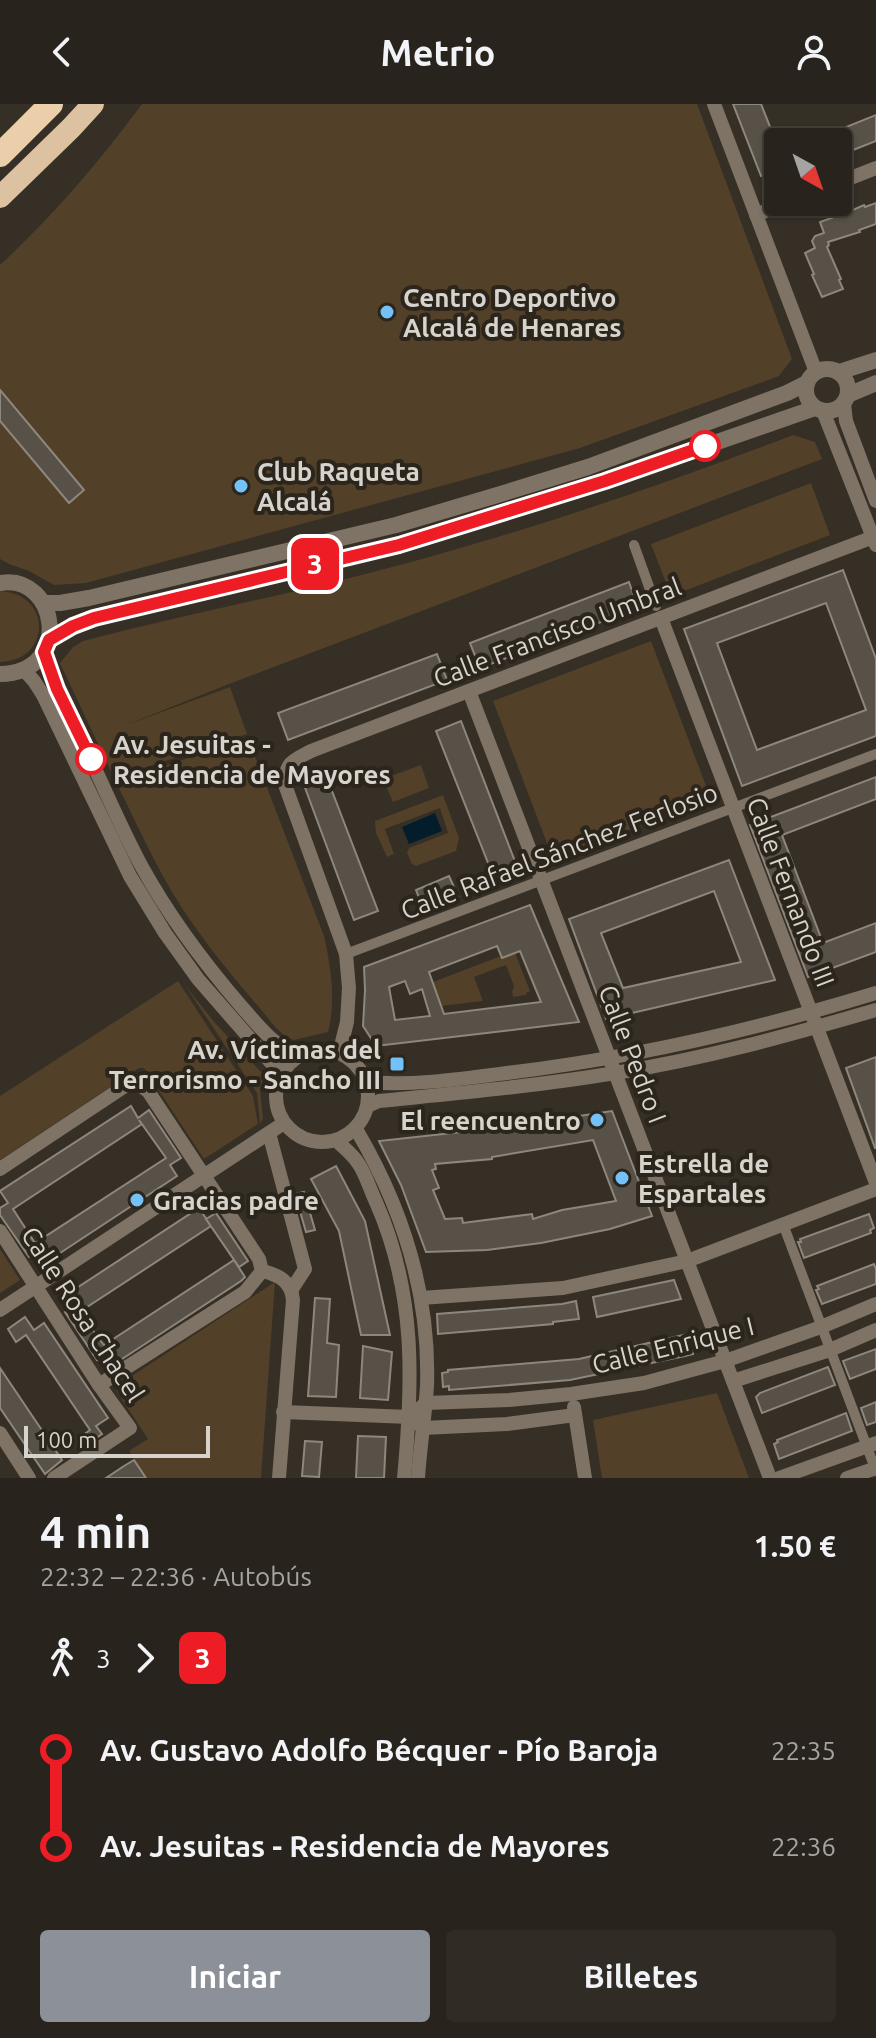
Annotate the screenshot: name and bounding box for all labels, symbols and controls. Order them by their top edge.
icon: back [40,30,84,74]
icon: person [792,30,836,74]
text: Metrio [381,32,495,73]
north arrow [764,128,852,216]
map controls [764,128,852,216]
place label: Centro Deportivo Alcalá de Henares [403,283,622,342]
marker: Centro Deportivo Alcalá de Henares [378,303,396,321]
unlabelled marker [690,431,720,461]
place label: Club Raqueta Alcalá [257,457,420,516]
marker: Club Raqueta Alcalá [232,477,250,495]
line badge: 3 [289,538,341,590]
text: 3 [307,548,323,579]
street label: Calle Francisco Umbral [429,571,685,693]
place label: Av. Jesuitas - Residencia de Mayores [113,730,391,789]
marker: Av. Jesuitas - Residencia de Mayores [76,744,106,774]
street label: Calle Rafael Sánchez Ferlosio [397,777,721,925]
street label: Calle Fernando III [742,793,840,991]
street label: Calle Pedro I [593,981,673,1127]
place label: Av. Víctimas del Terrorismo - Sancho III [109,1035,381,1094]
marker: Av. Víctimas del Terrorismo - Sancho III [388,1055,406,1073]
place label: El reencuentro [400,1106,581,1135]
marker: El reencuentro [588,1111,606,1129]
place label: Estrella de Espartales [638,1149,769,1208]
marker: Estrella de Espartales [613,1169,631,1187]
place label: Gracias padre [153,1186,319,1215]
marker: Gracias padre [128,1191,146,1209]
street label: Calle Rosa Chacel [16,1221,150,1407]
street label: Calle Enrique I [589,1311,757,1379]
scale bar [24,1422,210,1458]
text: 100 m [36,1427,97,1452]
text: 4 min [40,1507,151,1556]
text: 1.50 € [754,1529,836,1563]
text: 22:32 – 22:36 · Autobús [40,1562,312,1591]
icon: walk [40,1636,84,1680]
icon: forward [123,1636,167,1680]
text: 3 [195,1642,210,1673]
text: 3 [96,1644,111,1673]
text: Av. Gustavo Adolfo Bécquer - Pío Baroja [100,1733,658,1767]
text: 22:35 [771,1736,836,1765]
text: Av. Jesuitas - Residencia de Mayores [100,1829,610,1863]
text: 22:36 [771,1832,836,1861]
button: Iniciar [40,1930,430,2022]
button: Billetes [446,1930,836,2022]

